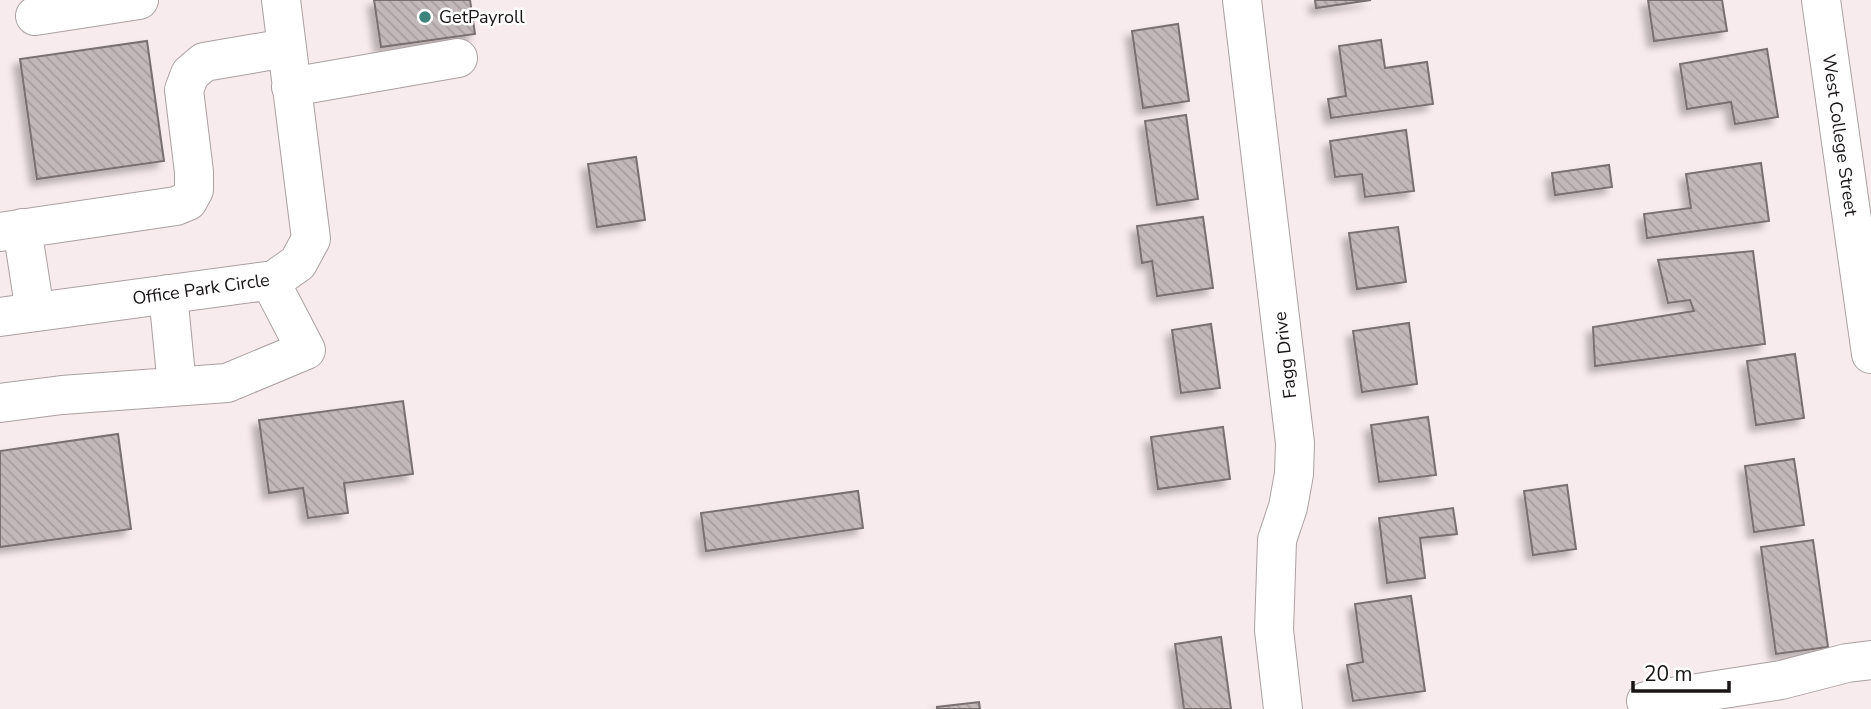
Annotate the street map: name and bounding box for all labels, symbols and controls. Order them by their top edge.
place label: GetPayroll [439,5,525,29]
marker: GetPayroll [417,9,433,25]
street label: West College Street [1817,52,1863,218]
street label: Office Park Circle [131,267,271,311]
street label: Fagg Drive [1268,310,1302,400]
scale bar [1633,650,1729,694]
text: 20 m [1644,660,1693,688]

